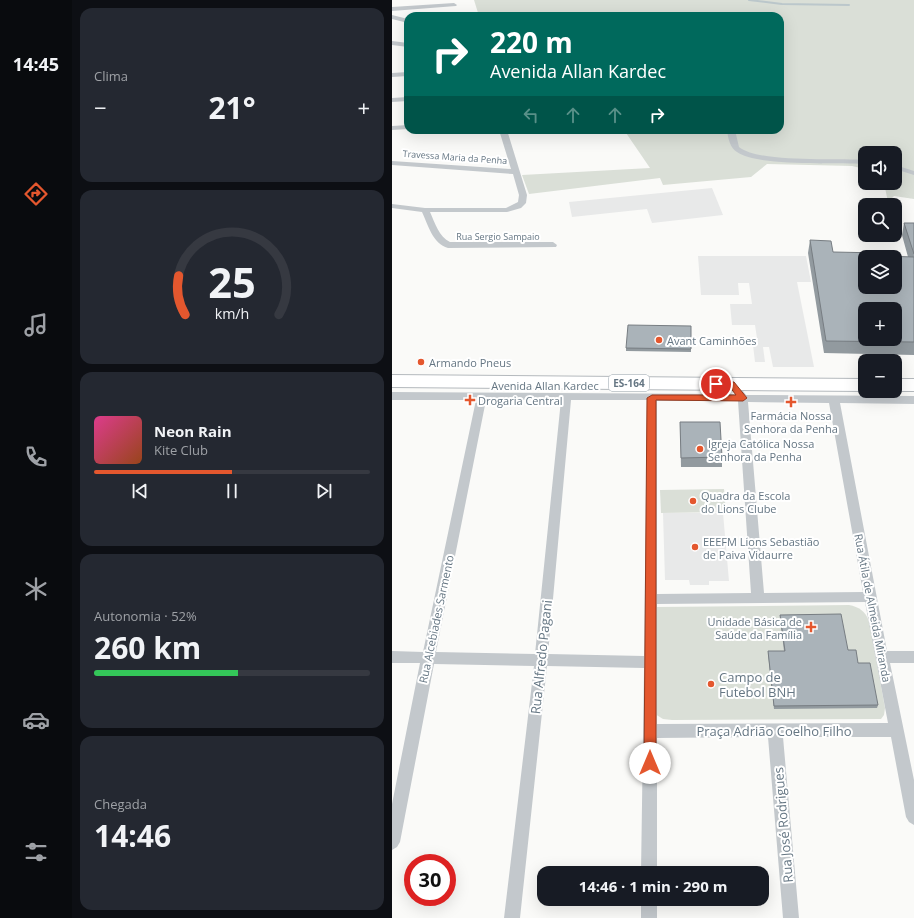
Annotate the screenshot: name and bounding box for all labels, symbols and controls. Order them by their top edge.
text: 220 m [490,23,573,61]
icon: right [424,28,476,80]
text: 14:45 [13,52,59,76]
text: Avenida Allan Kardec [490,59,666,83]
text: Clima [94,67,128,85]
text: 21° [208,87,256,128]
text: − [94,92,107,122]
text: + [357,92,370,122]
icon: left [520,104,542,126]
icon: ahead [562,104,584,126]
icon: ahead [604,104,626,126]
icon: right [646,104,668,126]
map controls [858,146,902,398]
button: sound [858,146,902,190]
street label: Travessa Maria da Penha [402,147,508,167]
icon: directions [22,180,50,208]
button: search [858,198,902,242]
street label: Rua Sergio Sampaio [456,230,540,243]
button: layers [858,250,902,294]
text: 25 [208,254,256,310]
button: + [858,302,902,346]
text: km/h [215,304,249,323]
icon: music [22,311,50,339]
place label: Avant Caminhões [667,333,757,348]
marker: Avant Caminhões [654,335,664,345]
button: − [858,354,902,398]
place label: Armando Pneus [429,355,511,370]
marker: Armando Pneus [416,357,426,367]
pin [699,367,733,401]
icon: arrive [705,373,727,395]
road number: ES-164 [609,375,649,391]
street label: Avenida Allan Kardec [491,378,599,393]
place label: Drogaria Central [478,393,563,408]
marker: Drogaria Central [465,395,475,405]
marker: Farmácia Nossa Senhora da Penha [786,397,796,407]
place label: Farmácia Nossa Senhora da Penha [744,408,838,436]
text: Neon Rain [154,421,232,441]
place label: Igreja Católica Nossa Senhora da Penha [708,436,814,464]
text: Kite Club [154,441,208,459]
icon: phone [22,443,50,471]
marker: Igreja Católica Nossa Senhora da Penha [695,444,705,454]
icon: previous [129,480,151,502]
icon: pause [221,480,243,502]
icon: next [313,480,335,502]
place label: Quadra da Escola do Lions Clube [701,488,790,516]
marker: Quadra da Escola do Lions Clube [688,496,698,506]
street label: Rua Átila de Almeida Miranda [851,532,895,684]
place label: EEEFM Lions Sebastião de Paiva Vidaurre [703,534,820,562]
marker: EEEFM Lions Sebastião de Paiva Vidaurre [690,542,700,552]
street label: Rua Alcebiades Sarmento [415,553,457,684]
icon: climate [22,575,50,603]
street label: Rua Alfredo Pagani [526,599,556,715]
text: Autonomia · 52% [94,607,197,625]
place label: Unidade Básica de Saúde da Família [707,614,802,642]
marker: Unidade Básica de Saúde da Família [805,621,817,633]
text: 260 km [94,627,201,668]
place label: Campo de Futebol BNH [719,668,796,701]
marker: Campo de Futebol BNH [706,679,716,689]
icon: car [22,706,50,734]
street label: Praça Adrião Coelho Filho [696,722,852,740]
position arrow [629,742,671,784]
street label: Rua José Rodrigues [769,767,797,883]
text: Chegada [94,795,147,813]
text: 14:46 [94,815,171,856]
icon: filters [22,838,50,866]
speed limit sign: 30 [404,854,456,906]
text: 14:46 · 1 min · 290 m [579,876,727,896]

